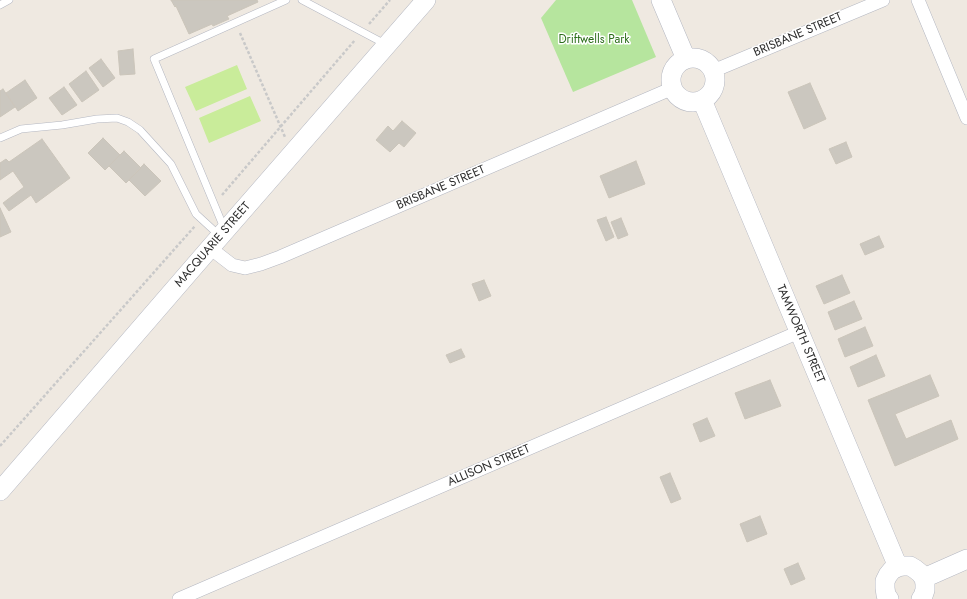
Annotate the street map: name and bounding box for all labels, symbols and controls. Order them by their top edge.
street label: BRISBANE STREET [752,10,844,60]
park label: Driftwells Park [558,33,630,47]
street label: BRISBANE STREET [395,163,487,213]
street label: MACQUARIE STREET [172,200,254,290]
street label: TAMWORTH STREET [773,283,827,385]
street label: ALLISON STREET [446,442,532,490]

